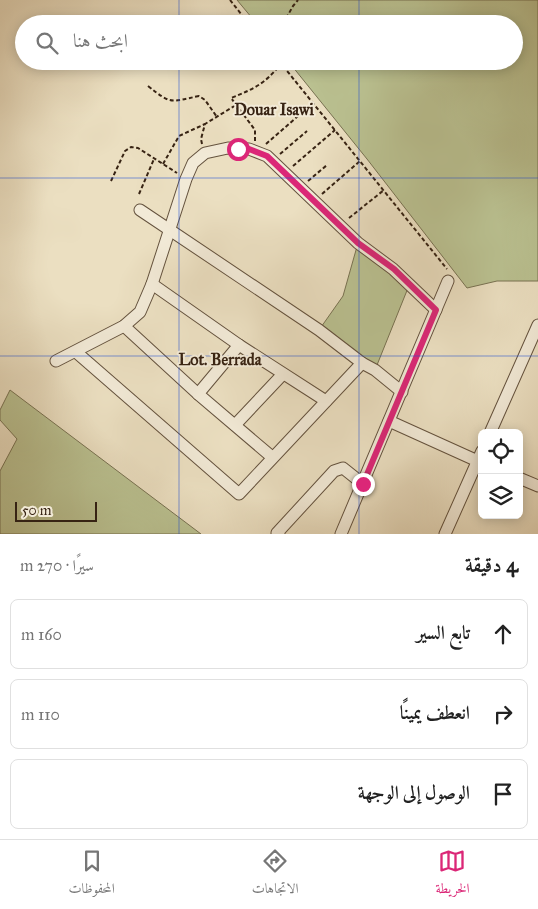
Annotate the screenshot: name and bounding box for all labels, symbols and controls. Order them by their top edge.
search box [15,15,523,70]
icon: search [33,29,61,57]
text: ابحث هنا [73,29,128,52]
district label: Douar Isawi [234,100,314,119]
route start [227,138,250,161]
district label: Lot. Berrada [178,350,263,369]
map controls [478,429,523,519]
button: locate [478,429,523,474]
route end [352,473,375,496]
button: layers [478,474,523,519]
scale bar [15,499,98,522]
text: 50 m [22,502,51,519]
text: 4 دقيقة [465,552,518,578]
text: سيرًا · 270 m [20,556,94,575]
icon: ahead [489,620,517,648]
text: تابع السير [416,621,470,644]
text: 160 m [21,625,62,644]
icon: right [489,700,517,728]
text: انعطف يمينًا [400,701,470,724]
text: 110 m [21,705,60,724]
icon: arrive [489,780,517,808]
text: الوصول إلى الوجهة [358,781,470,804]
tab: المحفوظات [69,847,115,902]
tab: الاتجاهات [252,847,298,902]
tab: الخريطة [435,847,470,902]

